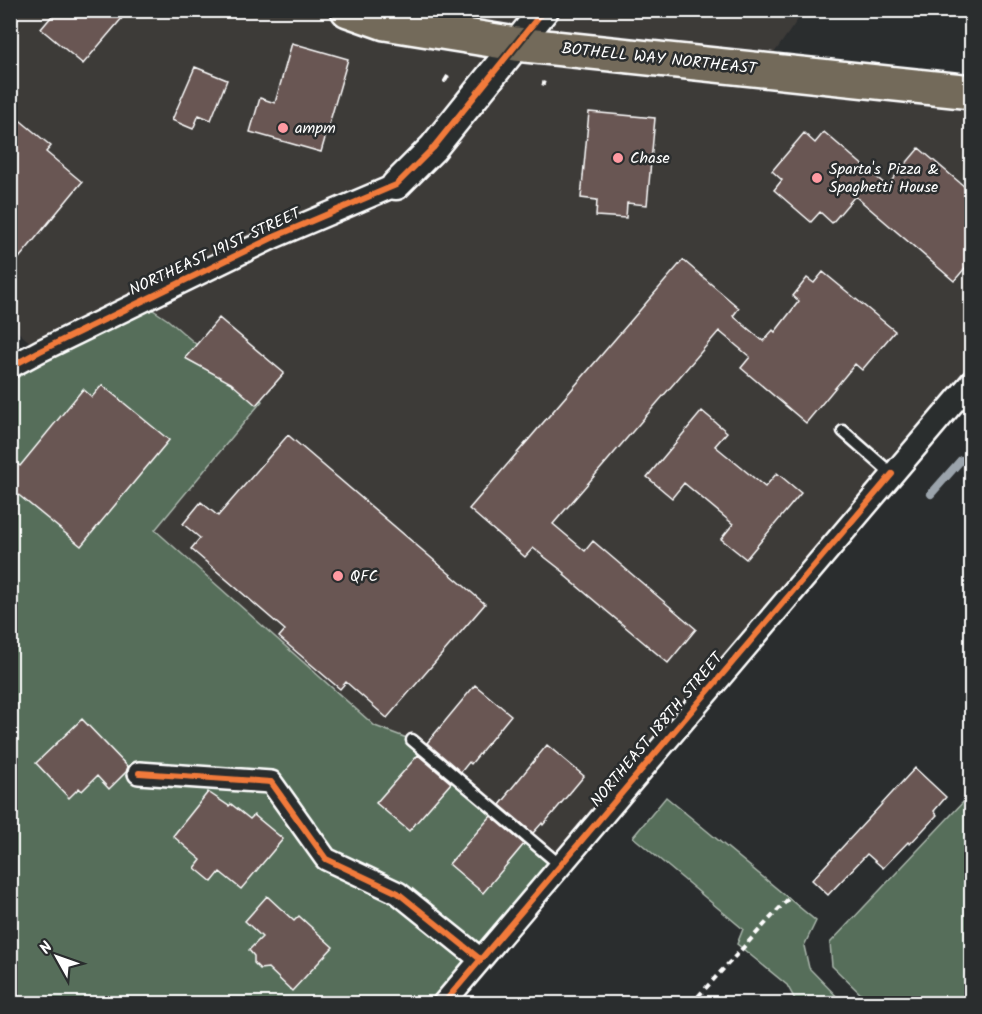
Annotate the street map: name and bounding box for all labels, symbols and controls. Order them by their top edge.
street label: BOTHELL WAY NORTHEAST [560,36,759,82]
place label: ampm [295,116,336,141]
marker: ampm [276,121,290,135]
place label: Chase [630,146,670,171]
marker: Chase [611,151,625,165]
place label: Sparta's Pizza & Spaghetti House [829,157,939,200]
marker: Sparta's Pizza & Spaghetti House [810,171,824,185]
street label: NORTHEAST 191ST STREET [125,201,306,303]
place label: QFC [350,564,378,589]
marker: QFC [331,569,345,583]
street label: NORTHEAST 188TH STREET [585,646,730,813]
north arrow [27,927,87,987]
text: N [34,936,59,960]

